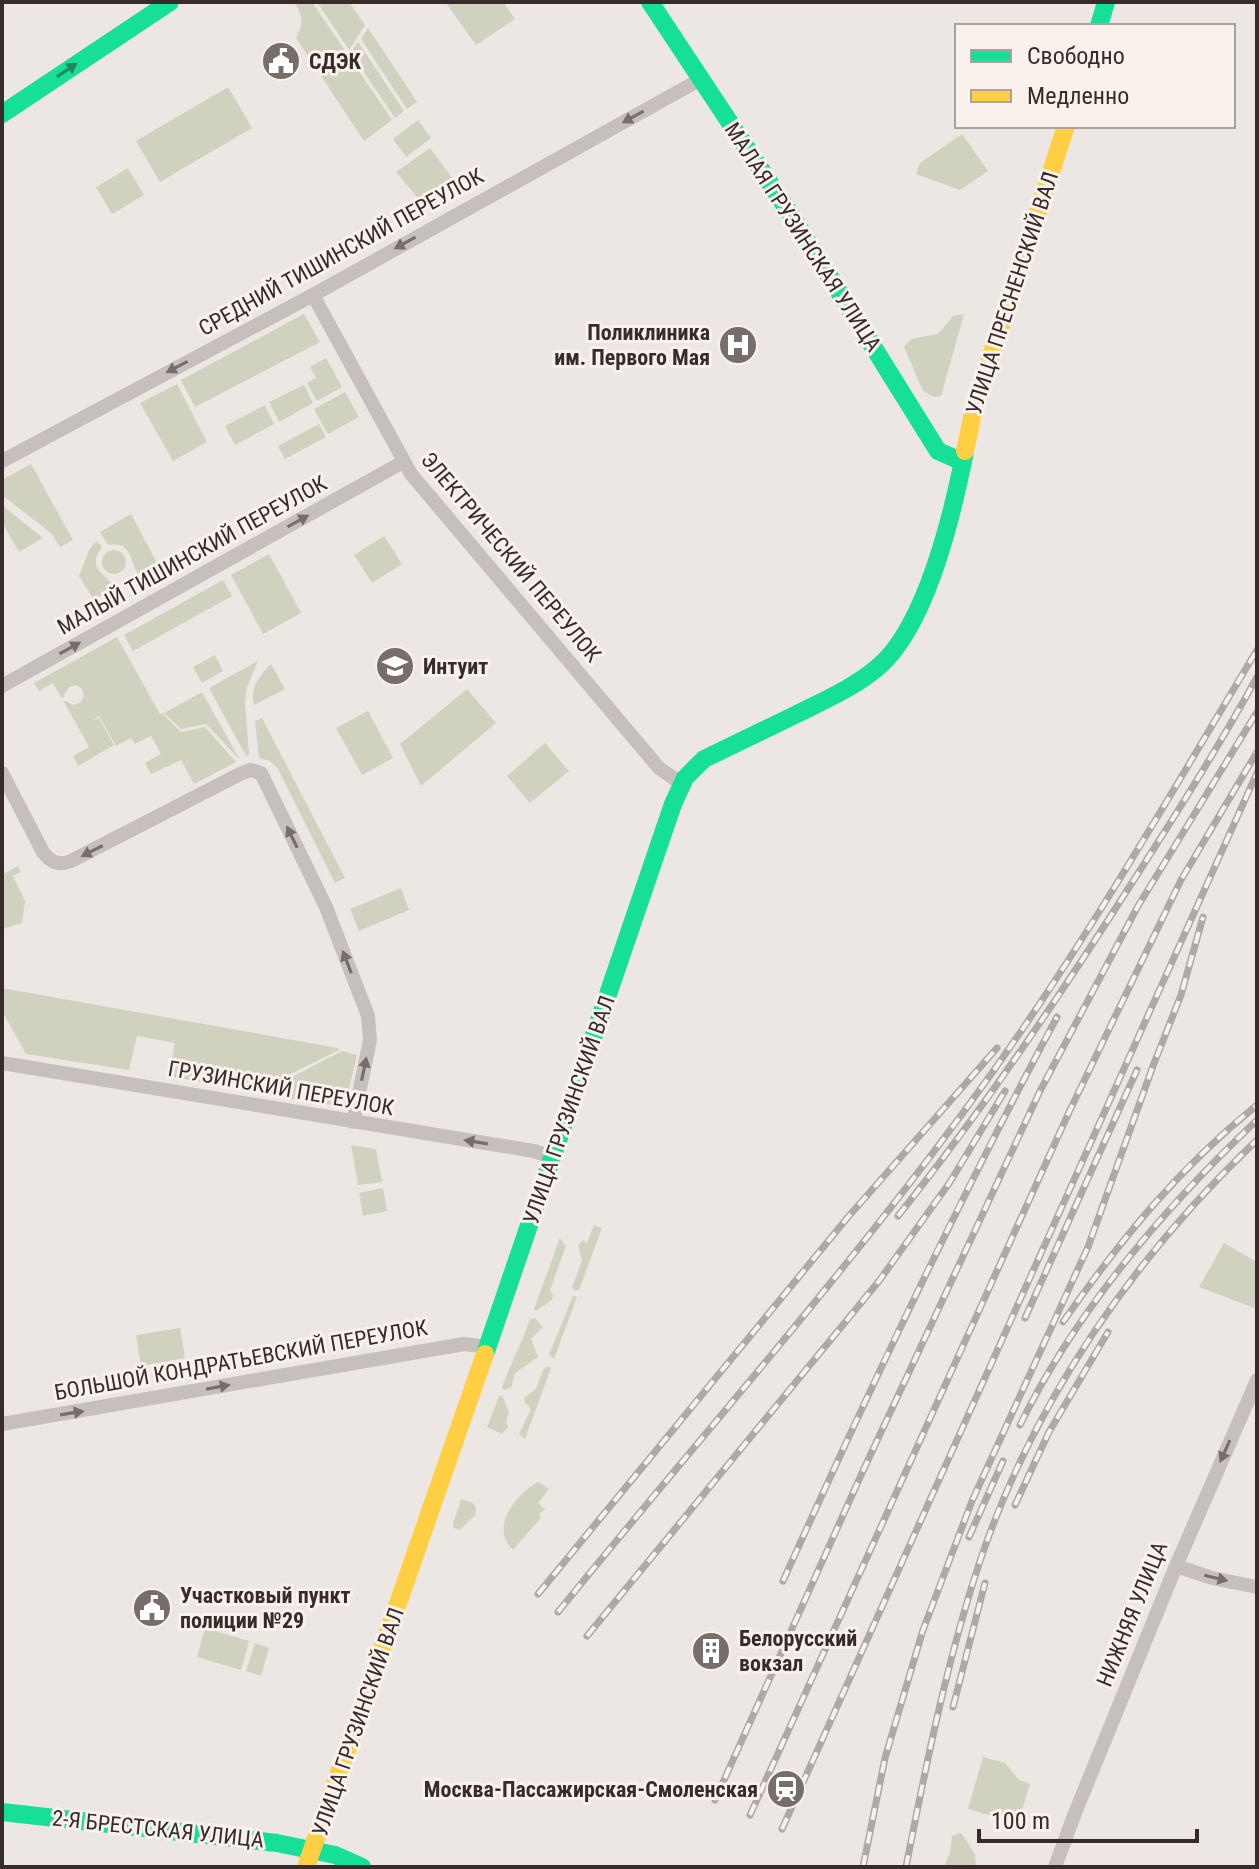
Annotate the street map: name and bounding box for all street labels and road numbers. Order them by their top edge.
street label: МАЛАЯ ГРУЗИНСКАЯ УЛИЦА [720,118,887,356]
street label: СРЕДНИЙ ТИШИНСКИЙ ПЕРЕУЛОК [194,163,488,341]
street label: УЛИЦА ПРЕСНЕНСКИЙ ВАЛ [961,169,1063,417]
street label: ЭЛЕКТРИЧЕСКИЙ ПЕРЕУЛОК [416,447,607,667]
street label: МАЛЫЙ ТИШИНСКИЙ ПЕРЕУЛОК [53,470,331,640]
street label: УЛИЦА ГРУЗИНСКИЙ ВАЛ [518,993,620,1227]
street label: ГРУЗИНСКИЙ ПЕРЕУЛОК [166,1056,397,1120]
street label: БОЛЬШОЙ КОНДРАТЬЕВСКИЙ ПЕРЕУЛОК [53,1315,430,1405]
street label: НИЖНЯЯ УЛИЦА [1092,1538,1173,1690]
street label: УЛИЦА ГРУЗИНСКИЙ ВАЛ [307,1605,409,1839]
street label: 2-Я БРЕСТСКАЯ УЛИЦА [51,1805,265,1853]

